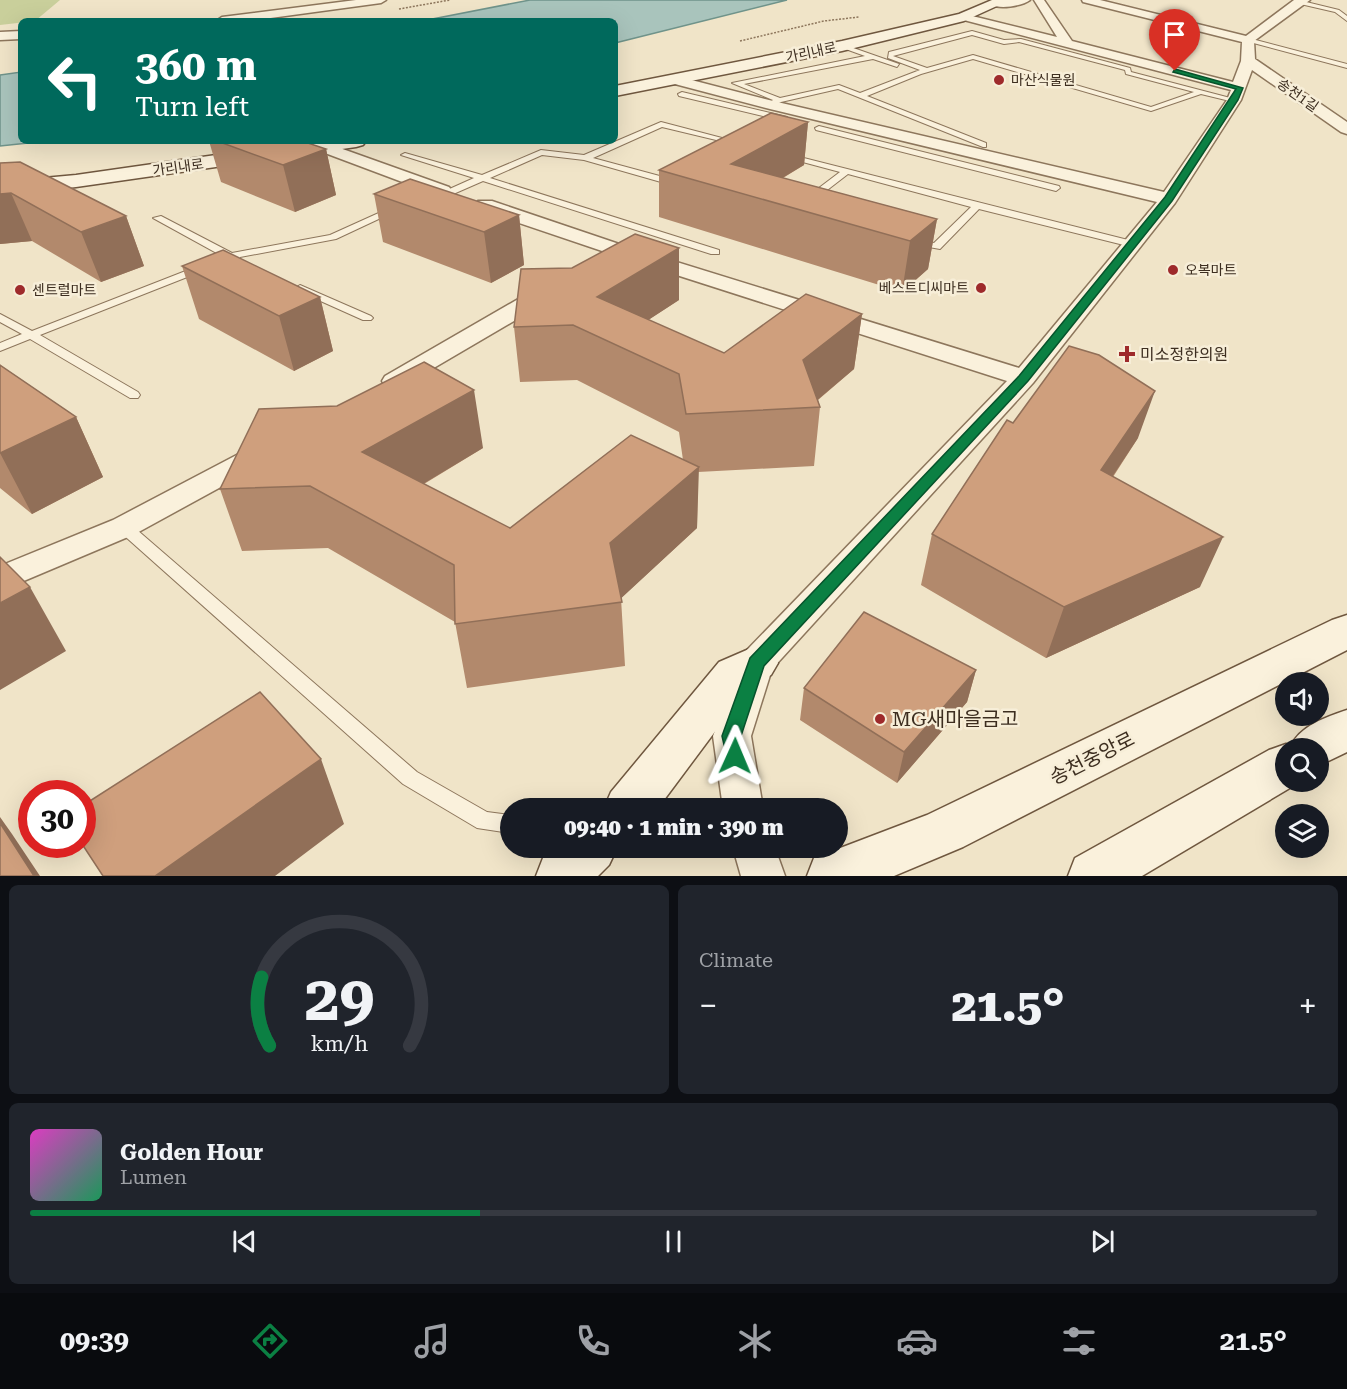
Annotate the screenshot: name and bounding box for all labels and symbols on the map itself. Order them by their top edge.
pin [1149,9,1200,71]
street label: 가리내로 [784,39,838,65]
place label: 마산식물원 [1011,72,1075,88]
marker: 마산식물원 [992,73,1006,87]
street label: 송천1길 [1274,75,1322,115]
street label: 가리내로 [151,155,205,179]
place label: 오복마트 [1185,262,1237,278]
marker: 오복마트 [1166,263,1180,277]
place label: 베스트디씨마트 [879,280,969,296]
marker: 베스트디씨마트 [974,281,988,295]
place label: 센트럴마트 [32,282,97,298]
marker: 센트럴마트 [13,283,27,297]
marker: 미소정한의원 [1118,345,1136,363]
place label: 미소정한의원 [1140,345,1228,364]
place label: MG새마을금고 [892,707,1019,731]
marker: MG새마을금고 [873,712,887,726]
position arrow [703,724,767,788]
street label: 송천중앙로 [1046,726,1138,790]
speed limit sign: 30 [18,780,96,858]

